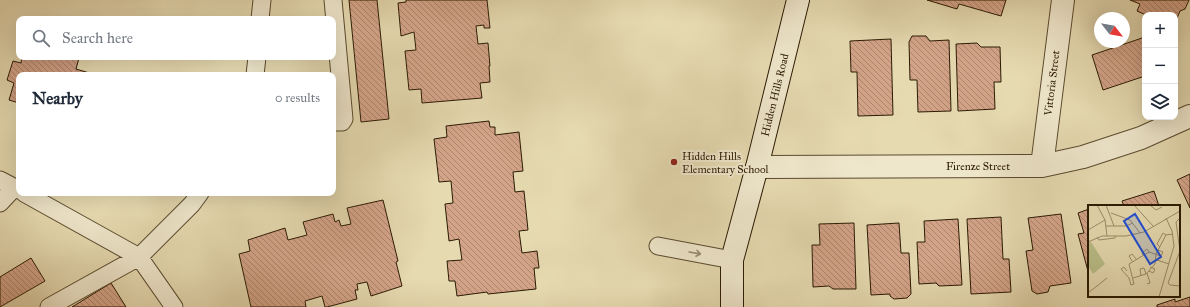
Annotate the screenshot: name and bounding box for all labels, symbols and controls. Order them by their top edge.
north arrow [1094,12,1130,48]
map controls [1142,12,1178,120]
button: + [1142,12,1178,48]
search box [16,16,336,60]
icon: search [30,27,52,49]
text: Search here [62,29,133,47]
button: − [1142,48,1178,84]
street label: Vittoria Street [1041,50,1062,117]
street label: Hidden Hills Road [758,52,792,138]
button: layers [1142,84,1178,120]
text: Nearby [32,88,83,109]
text: 0 results [275,90,320,106]
place label: Hidden Hills Elementary School [682,150,769,176]
marker: Hidden Hills Elementary School [669,157,679,167]
street label: Firenze Street [946,160,1010,173]
inset map [1088,205,1180,297]
one-way arrow [688,249,701,257]

